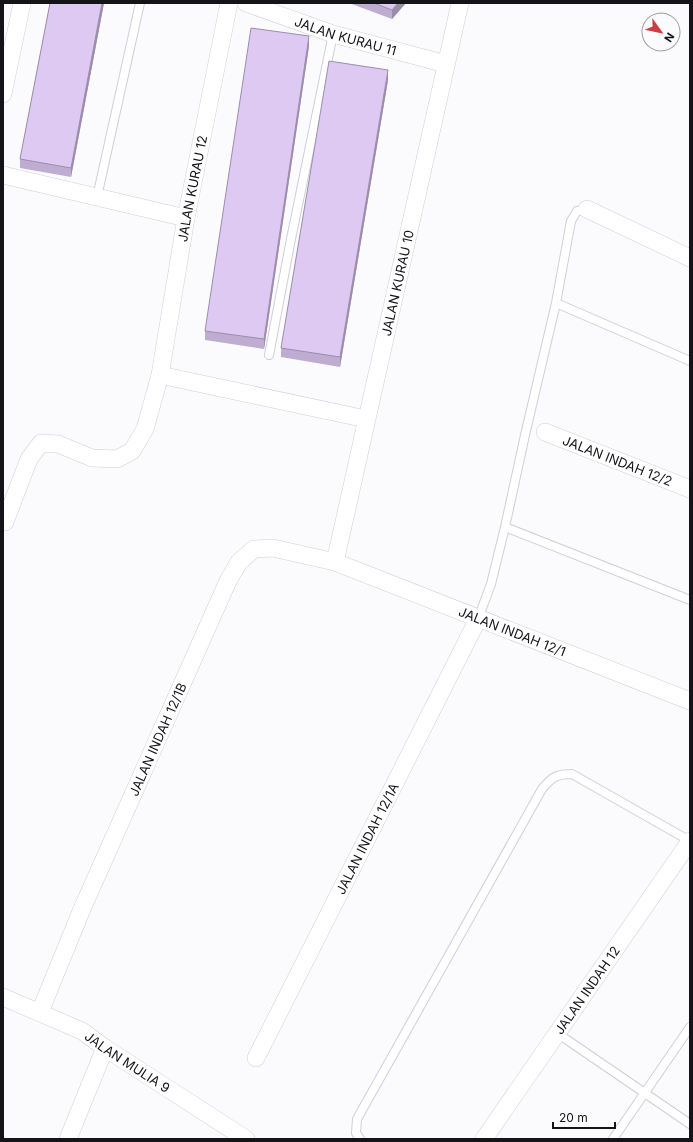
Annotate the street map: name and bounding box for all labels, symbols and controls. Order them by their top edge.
north arrow [641,12,681,52]
street label: JALAN KURAU 11 [293,13,398,58]
text: N [661,30,678,45]
street label: JALAN KURAU 12 [174,134,210,243]
street label: JALAN KURAU 10 [378,228,417,337]
street label: JALAN INDAH 12/2 [561,432,675,489]
street label: JALAN INDAH 12/1 [456,603,568,660]
street label: JALAN INDAH 12/1B [125,680,190,798]
street label: JALAN INDAH 12/1A [332,780,402,897]
street label: JALAN INDAH 12 [551,943,623,1037]
street label: JALAN MULIA 9 [82,1028,173,1096]
scale bar [553,1104,615,1130]
text: 20 m [559,1110,588,1125]

